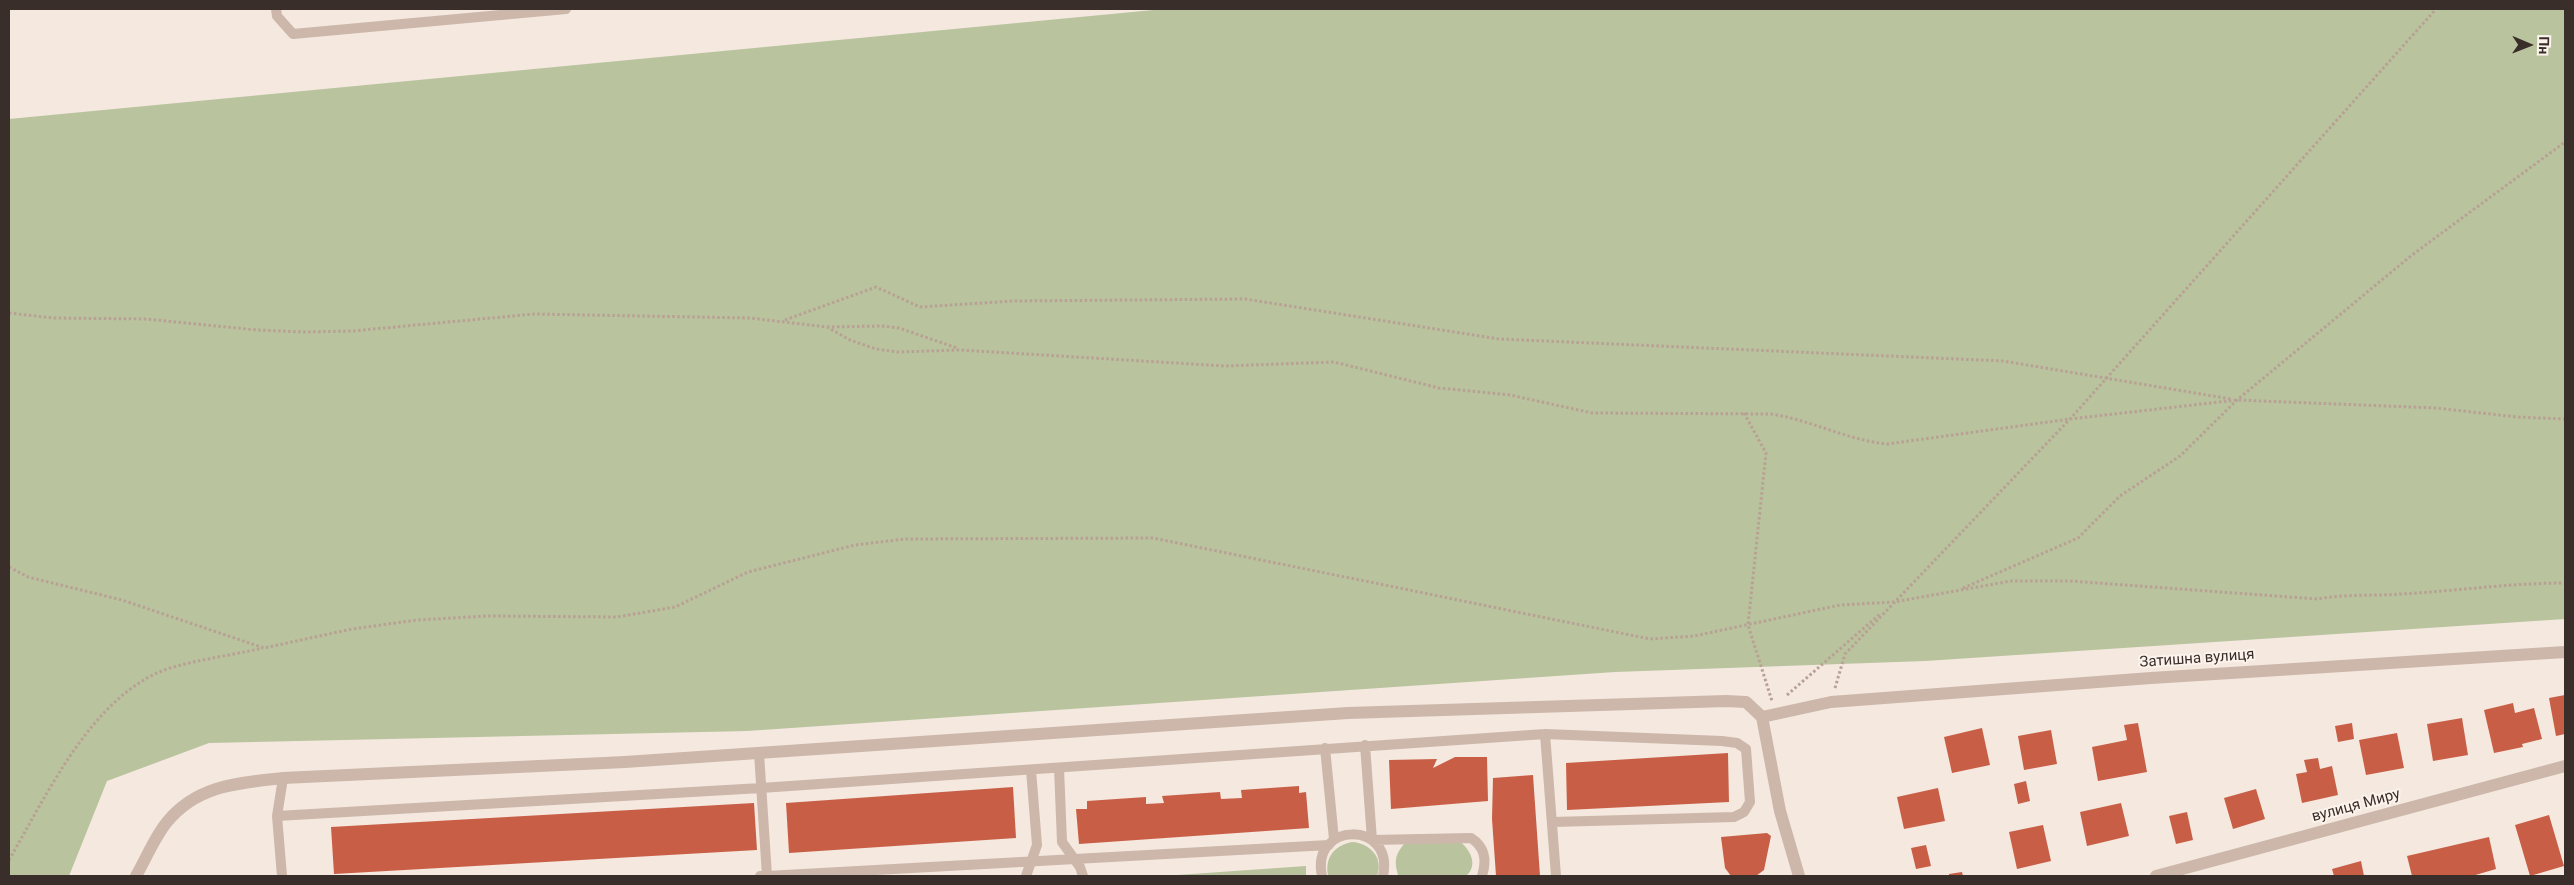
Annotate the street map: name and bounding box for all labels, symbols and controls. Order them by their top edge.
north arrow [2504,20,2554,70]
text: Пн [2536,36,2552,54]
street label: Затишна вулиця [2139,646,2255,672]
street label: вулиця Миру [2310,786,2402,826]

